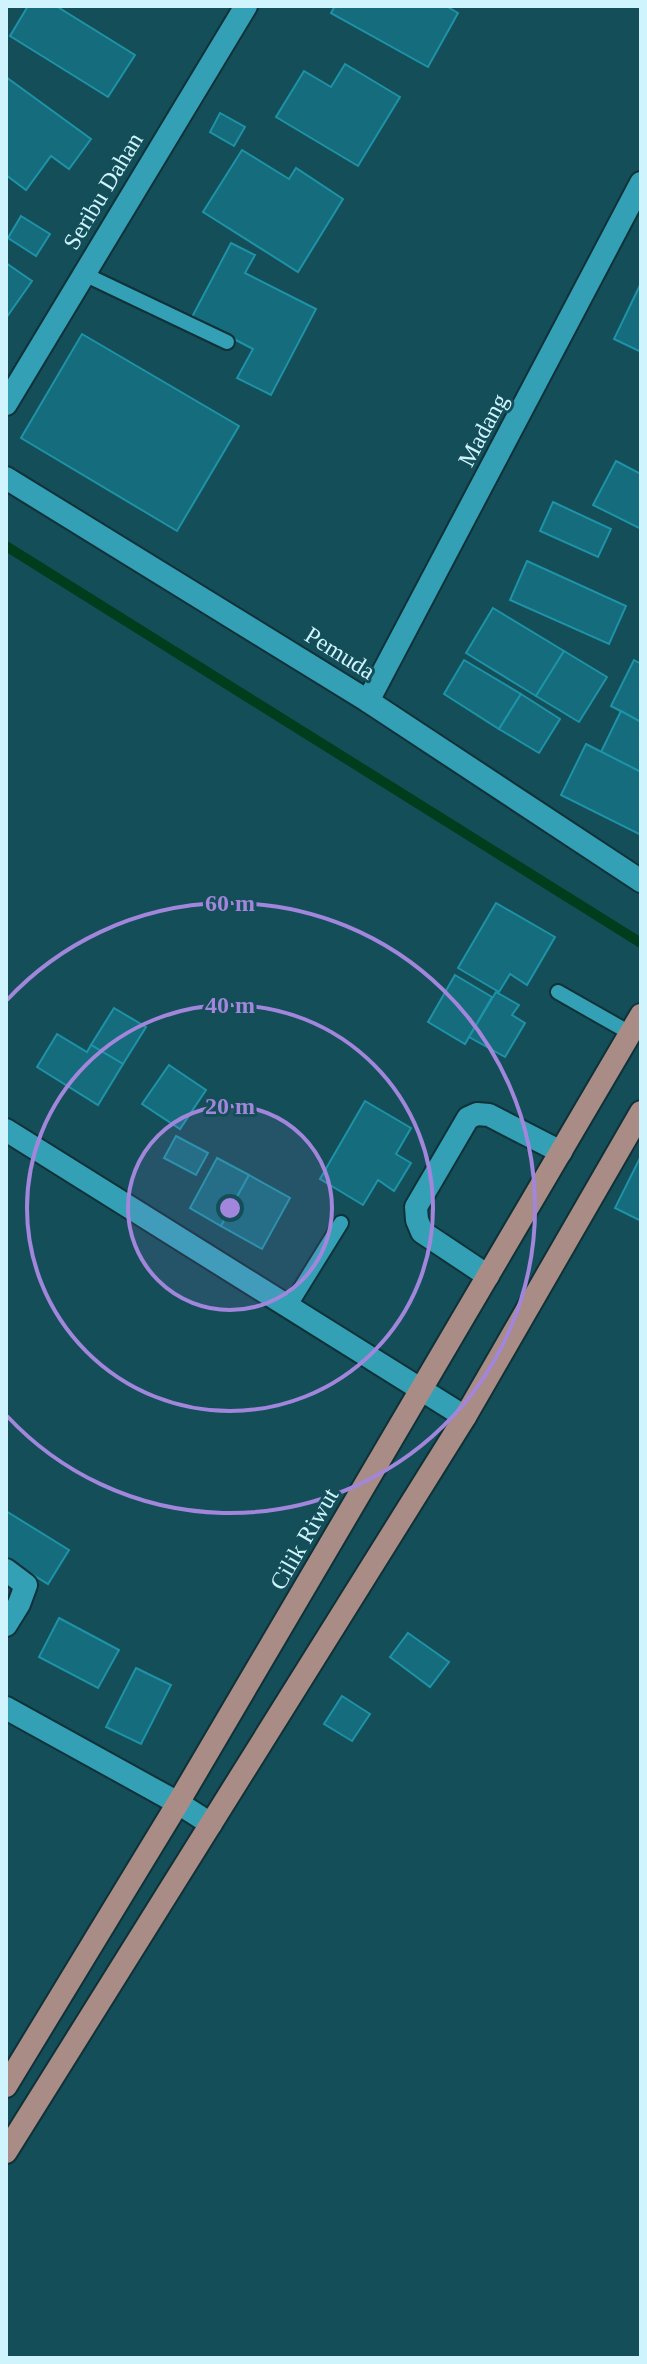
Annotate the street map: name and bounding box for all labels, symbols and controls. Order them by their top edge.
street label: Seribu Dahan [58,128,148,254]
street label: Madang [453,389,513,471]
street label: Pemuda [300,621,380,685]
text: 60 m [205,890,255,916]
text: 40 m [205,992,255,1018]
text: 20 m [205,1093,255,1119]
centre of rings [216,1194,244,1222]
street label: Cilik Riwut [265,1483,344,1594]

